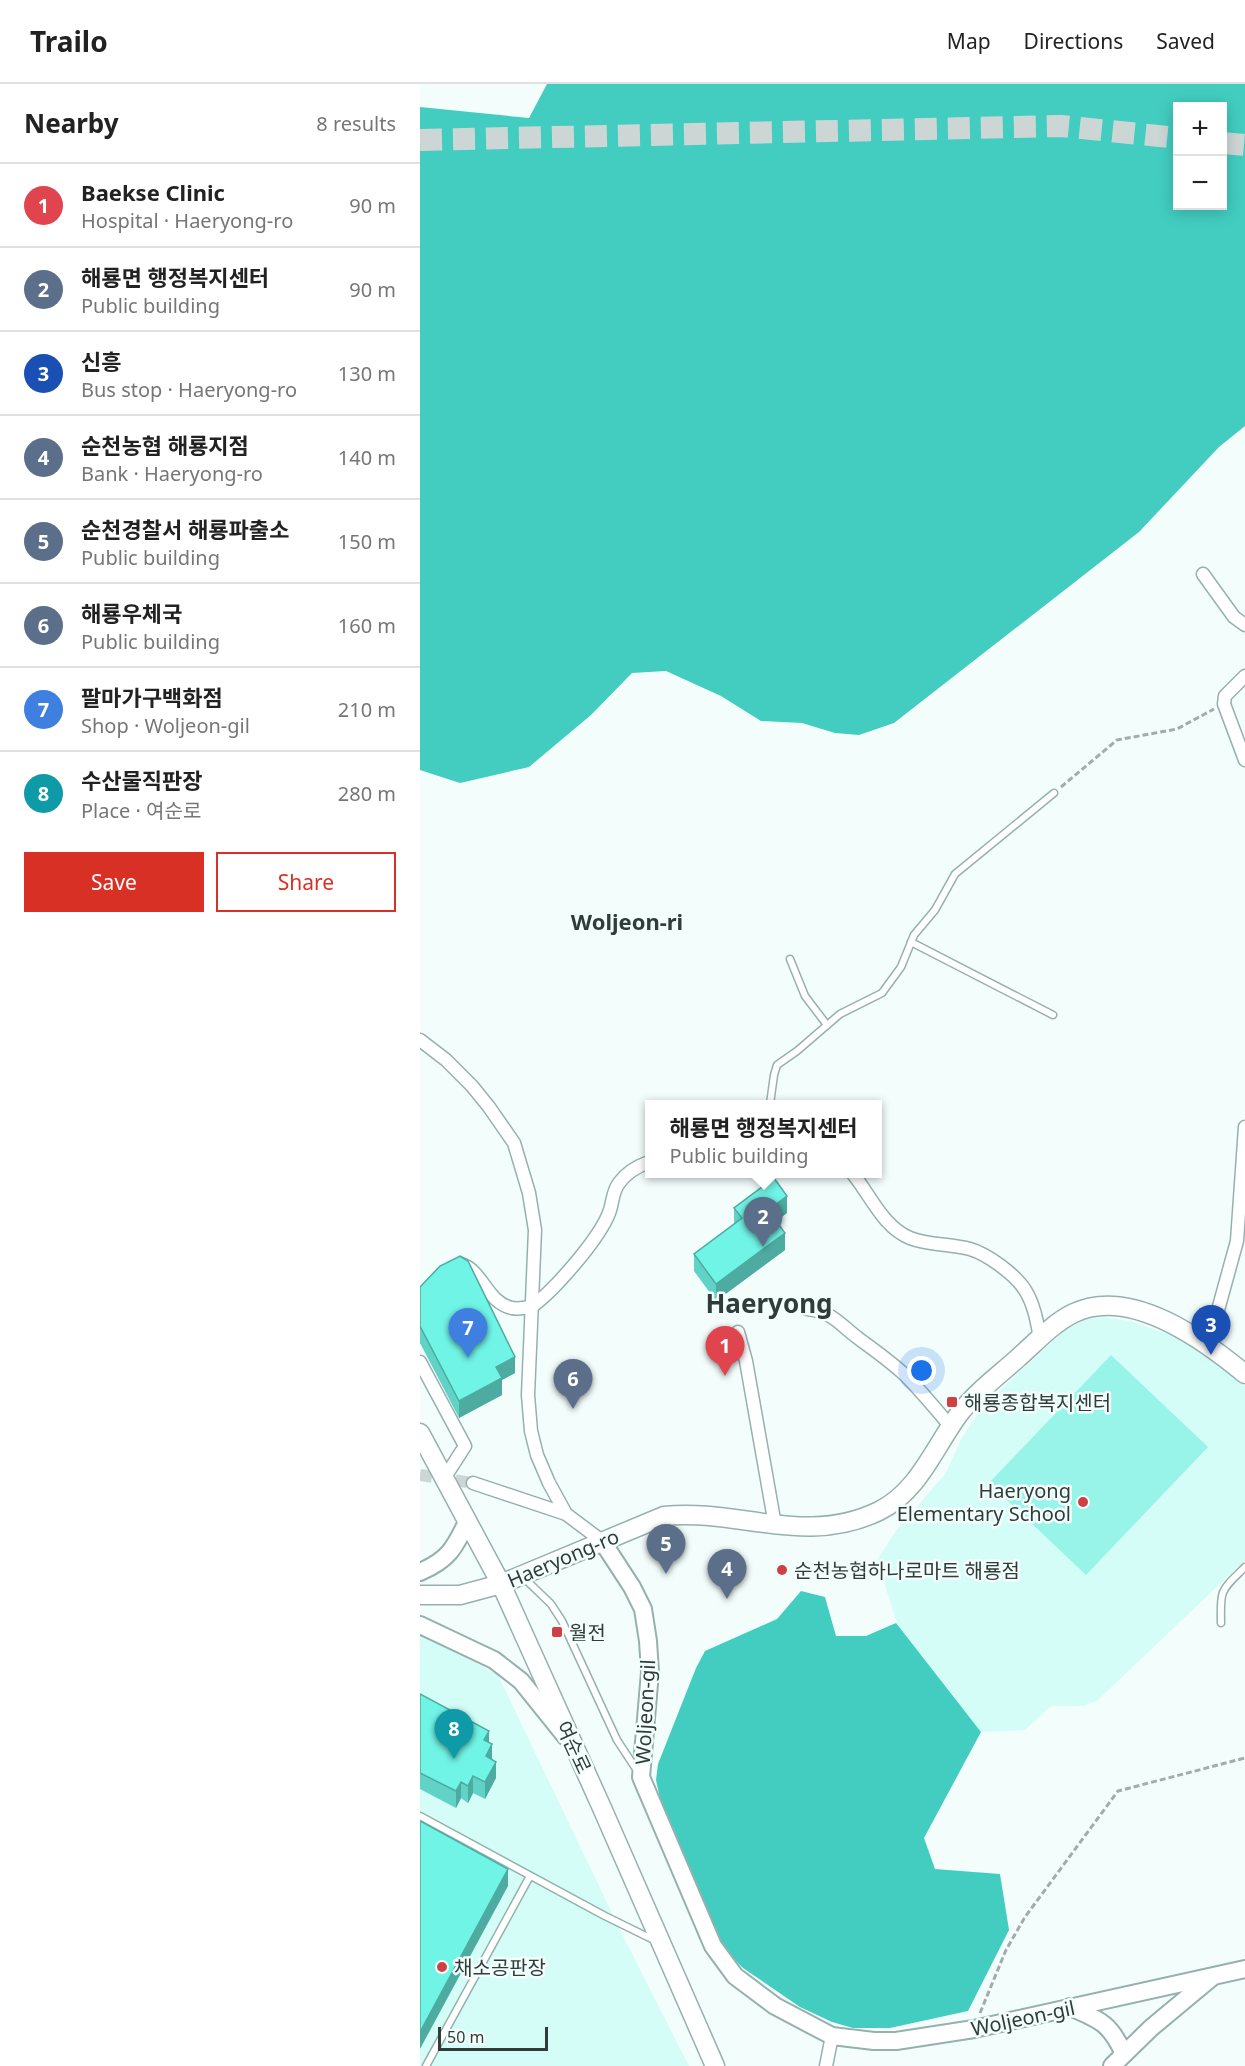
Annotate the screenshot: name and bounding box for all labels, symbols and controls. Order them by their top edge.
text: Trailo [30,22,108,60]
text: Map [947,27,991,55]
text: Directions [1024,27,1123,55]
text: Saved [1156,27,1215,55]
map controls [1173,102,1227,210]
button: + [1173,102,1227,156]
text: Nearby [24,105,119,141]
text: 8 results [316,110,396,137]
button: − [1173,156,1227,210]
text: Baekse Clinic [81,177,225,207]
text: 1 [38,192,49,219]
text: 90 m [349,192,396,219]
text: Hospital · Haeryong-ro [81,207,293,234]
text: 해룡면 행정복지센터 [81,262,269,292]
text: 2 [38,276,49,303]
text: 90 m [349,276,396,303]
text: Public building [81,292,220,319]
text: 신흥 [81,346,121,376]
text: 3 [38,360,49,387]
text: 130 m [338,360,396,387]
text: Bus stop · Haeryong-ro [81,376,297,403]
text: 순천농협 해룡지점 [81,430,249,460]
text: 4 [38,444,49,471]
text: 140 m [338,444,396,471]
text: Bank · Haeryong-ro [81,460,263,487]
text: 순천경찰서 해룡파출소 [81,514,289,544]
text: 5 [38,528,49,555]
text: 150 m [338,528,396,555]
text: Public building [81,544,220,571]
text: 해룡우체국 [81,598,182,628]
text: 6 [38,612,49,639]
text: 160 m [338,612,396,639]
text: Public building [81,628,220,655]
text: 팔마가구백화점 [81,682,223,712]
text: 7 [38,696,49,723]
text: 210 m [338,696,396,723]
text: Shop · Woljeon-gil [81,712,250,739]
text: 수산물직판장 [81,765,202,795]
text: 8 [38,780,49,807]
text: 280 m [338,780,396,807]
text: Place · 여순로 [81,797,201,824]
button: Save [24,852,204,912]
button: Share [216,852,396,912]
district label: Woljeon-ri [571,906,683,936]
popup [645,1100,882,1178]
text: 해룡면 행정복지센터 [670,1112,857,1142]
text: Public building [670,1142,809,1169]
pin: 2 [744,1198,782,1247]
district label: Haeryong [705,1285,833,1321]
pin: 3 [1192,1306,1230,1355]
pin: 7 [448,1308,488,1358]
pin: 1 [706,1326,744,1376]
your location [907,1356,936,1385]
pin: 6 [554,1360,592,1409]
place label: 해룡종합복지센터 [964,1389,1111,1416]
marker: 해룡종합복지센터 [945,1395,959,1409]
place label: Haeryong Elementary School [897,1477,1071,1527]
marker: Haeryong Elementary School [1076,1495,1090,1509]
street label: Haeryong-ro [503,1522,623,1594]
pin: 5 [646,1524,686,1574]
pin: 4 [708,1550,746,1599]
place label: 순천농협하나로마트 해룡점 [794,1557,1020,1584]
marker: 순천농협하나로마트 해룡점 [775,1563,789,1577]
place label: 월전 [569,1619,606,1646]
marker: 월전 [550,1625,564,1639]
street label: Woljeon-gil [629,1659,661,1765]
pin: 8 [435,1710,474,1759]
street label: 여순로 [550,1716,598,1778]
place label: 채소공판장 [454,1954,546,1981]
marker: 채소공판장 [435,1960,449,1974]
street label: Woljeon-gil [969,1994,1077,2042]
scale bar [438,2024,548,2052]
text: 50 m [447,2026,484,2048]

